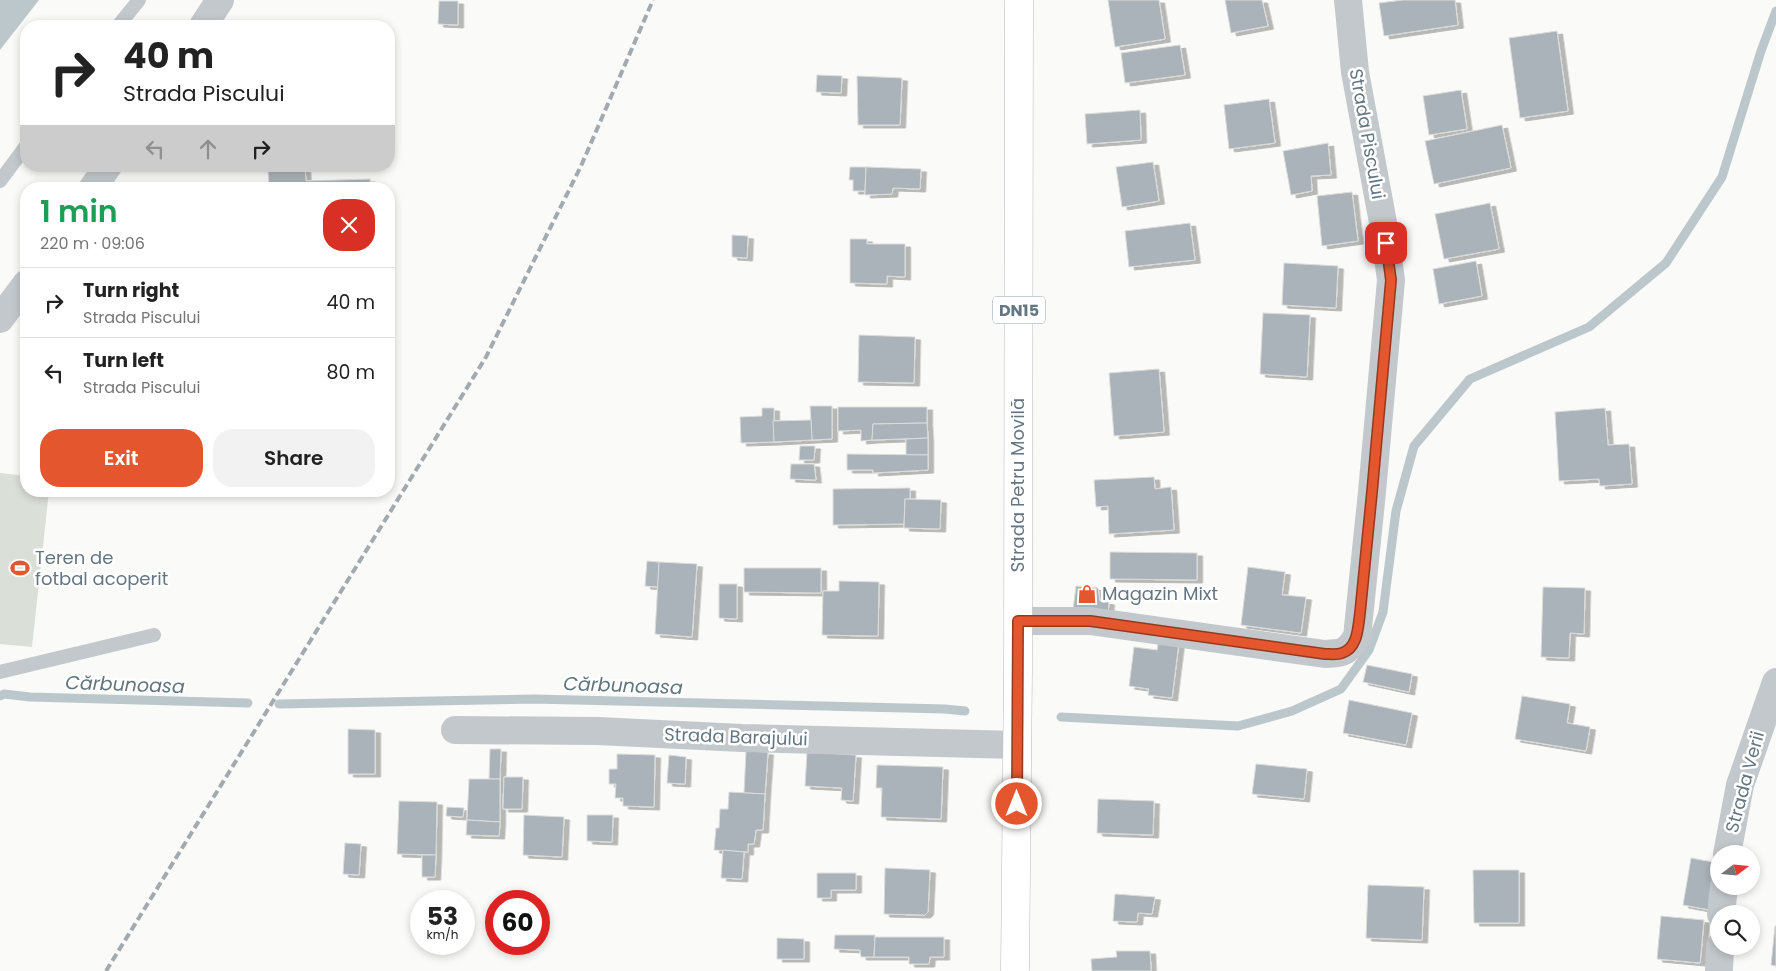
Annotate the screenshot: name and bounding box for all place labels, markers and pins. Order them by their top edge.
pin [1365,222,1407,264]
place label: Teren de fotbal acoperit [35,545,168,591]
sports icon: Teren de fotbal acoperit [9,557,31,579]
place label: Magazin Mixt [1102,581,1218,606]
shop icon: Magazin Mixt [1076,583,1098,605]

